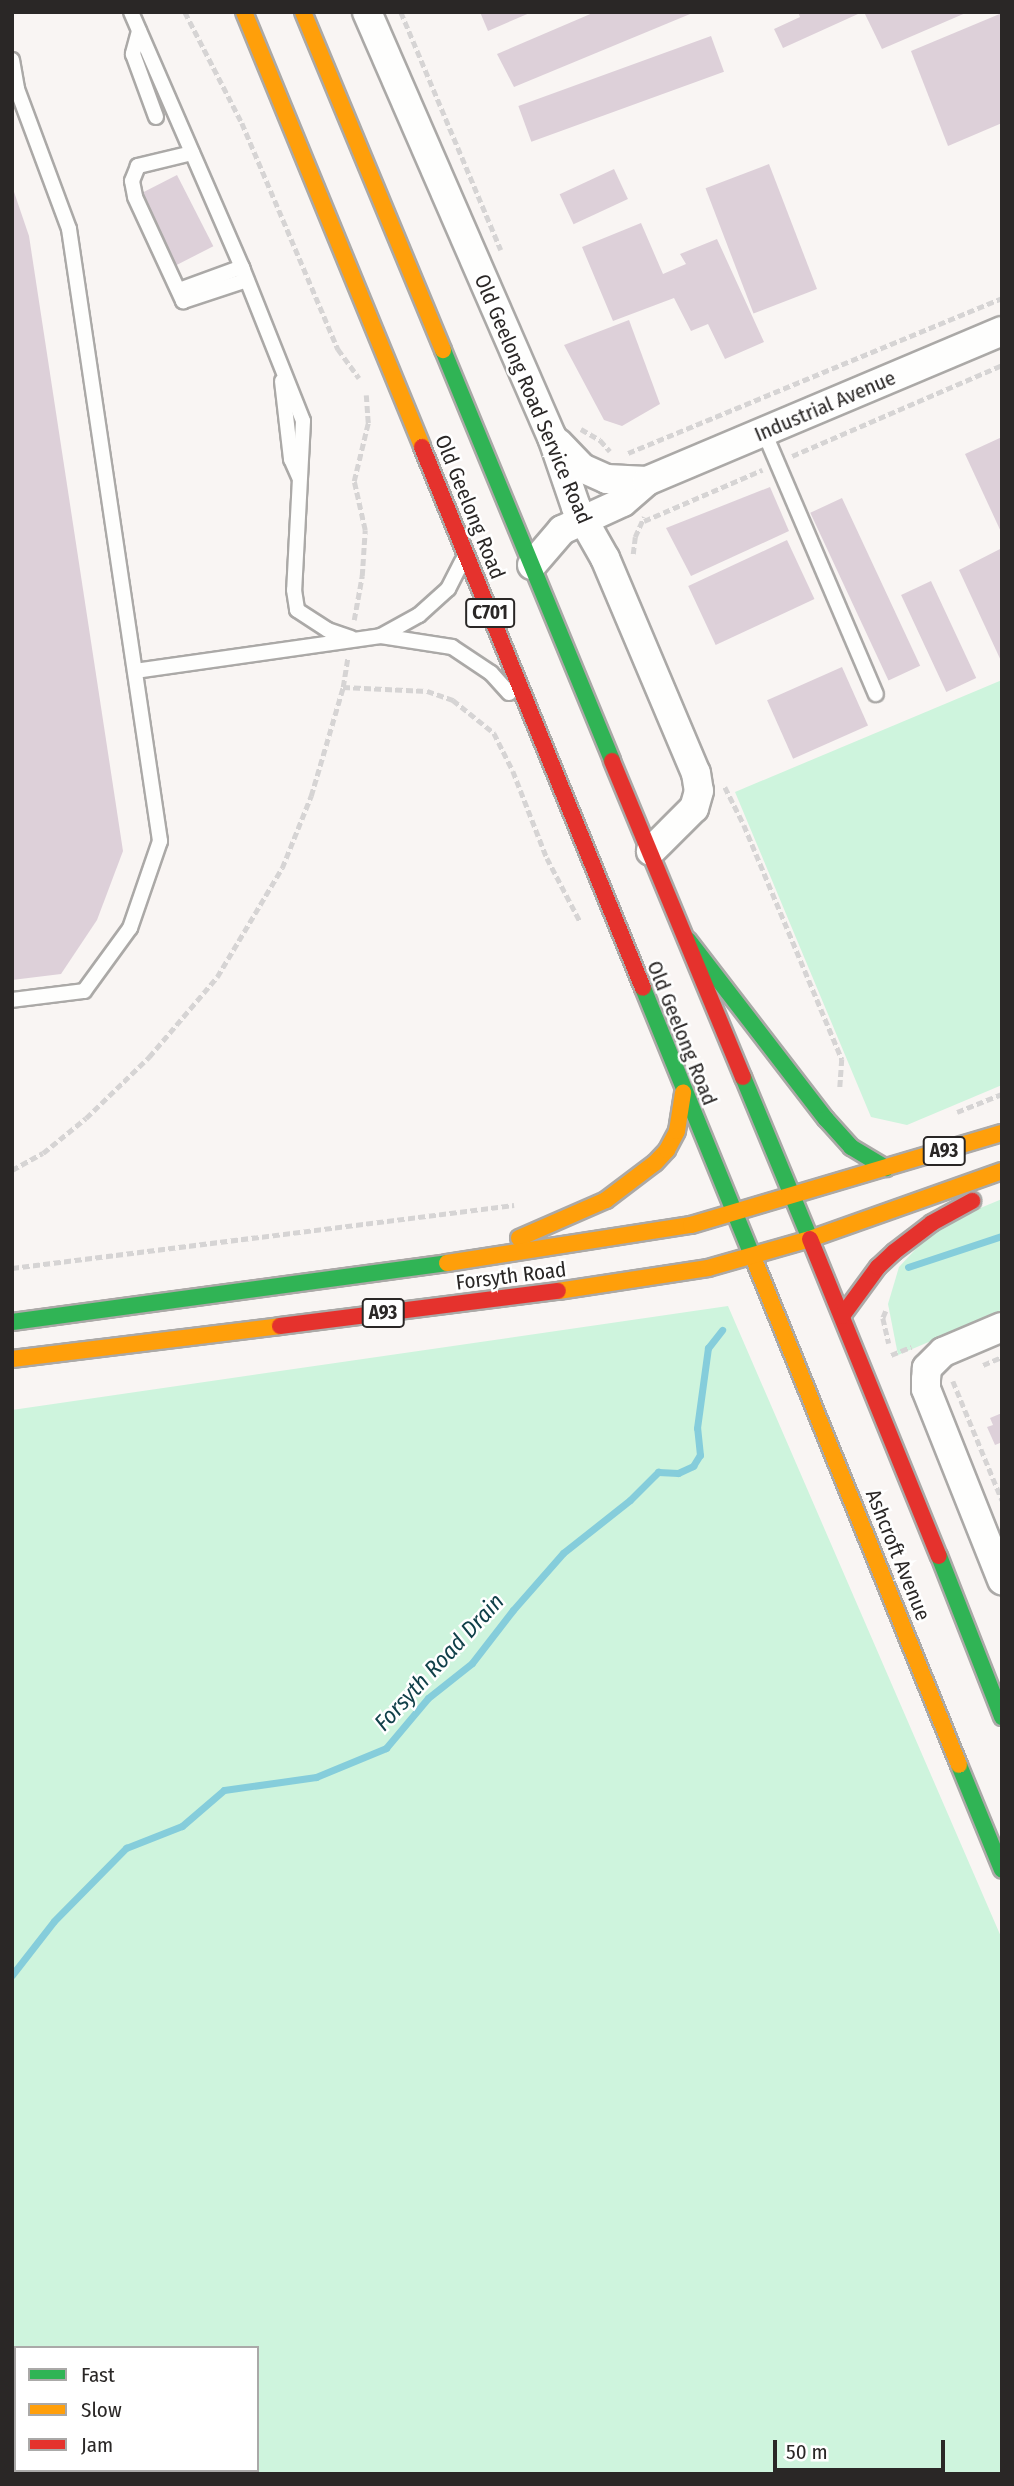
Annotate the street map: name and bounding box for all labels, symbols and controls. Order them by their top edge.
street label: Old Geelong Road Service Road [469,270,597,528]
street label: Industrial Avenue [751,365,899,447]
street label: Old Geelong Road [430,431,510,583]
road number: C701 [464,598,516,628]
street label: Old Geelong Road [642,957,722,1109]
road number: A93 [921,1135,967,1166]
street label: Forsyth Road [454,1257,568,1295]
road number: A93 [360,1298,406,1329]
street label: Ashcroft Avenue [860,1486,936,1624]
water label: Forsyth Road Drain [368,1588,510,1736]
legend [14,2346,259,2472]
text: Fast [81,2362,115,2388]
text: Slow [81,2397,122,2423]
scale bar [776,2426,948,2470]
text: Jam [81,2432,113,2458]
text: 50 m [786,2439,828,2465]

